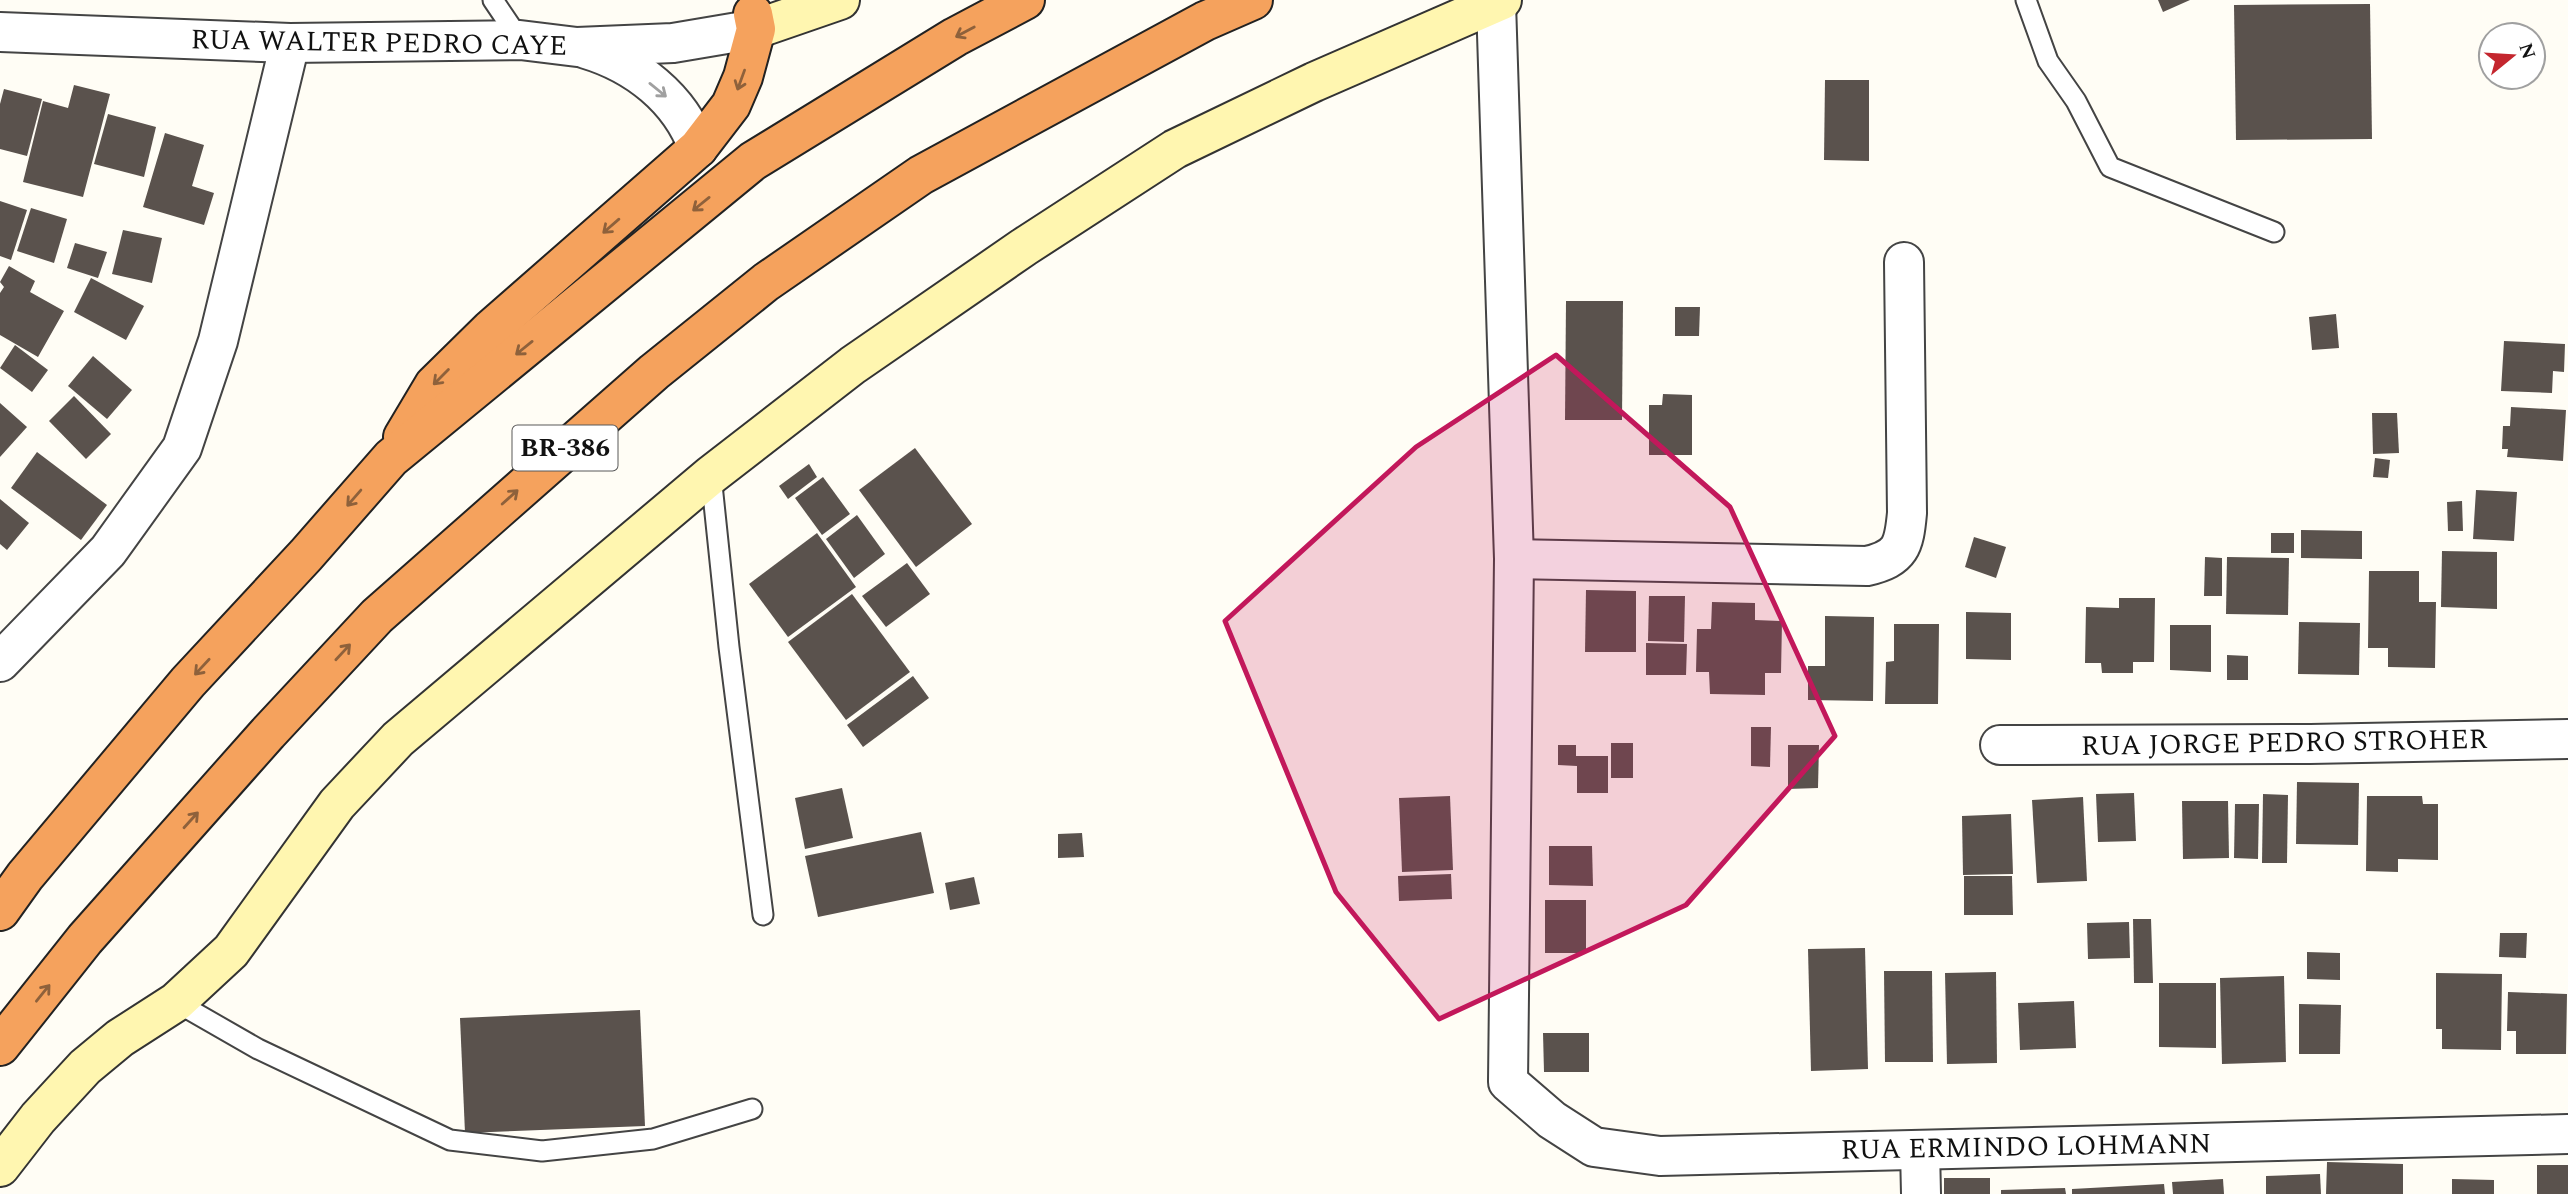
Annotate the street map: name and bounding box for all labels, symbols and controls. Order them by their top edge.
street label: RUA WALTER PEDRO CAYE [190,18,568,68]
north arrow [2477,21,2547,91]
one-way arrow [955,25,975,39]
text: N [2511,39,2543,63]
one-way arrow [734,68,746,90]
one-way arrow [649,82,667,97]
one-way arrow [692,197,710,212]
one-way arrow [602,218,620,234]
one-way arrow [516,340,534,356]
one-way arrow [433,369,450,386]
road number: BR-386 [512,426,618,470]
one-way arrow [346,489,362,507]
one-way arrow [501,489,519,505]
one-way arrow [335,644,352,661]
one-way arrow [193,658,210,675]
street label: RUA JORGE PEDRO STROHER [2080,718,2488,768]
one-way arrow [182,812,199,829]
one-way arrow [35,984,50,1002]
street label: RUA ERMINDO LOHMANN [1840,1122,2212,1172]

